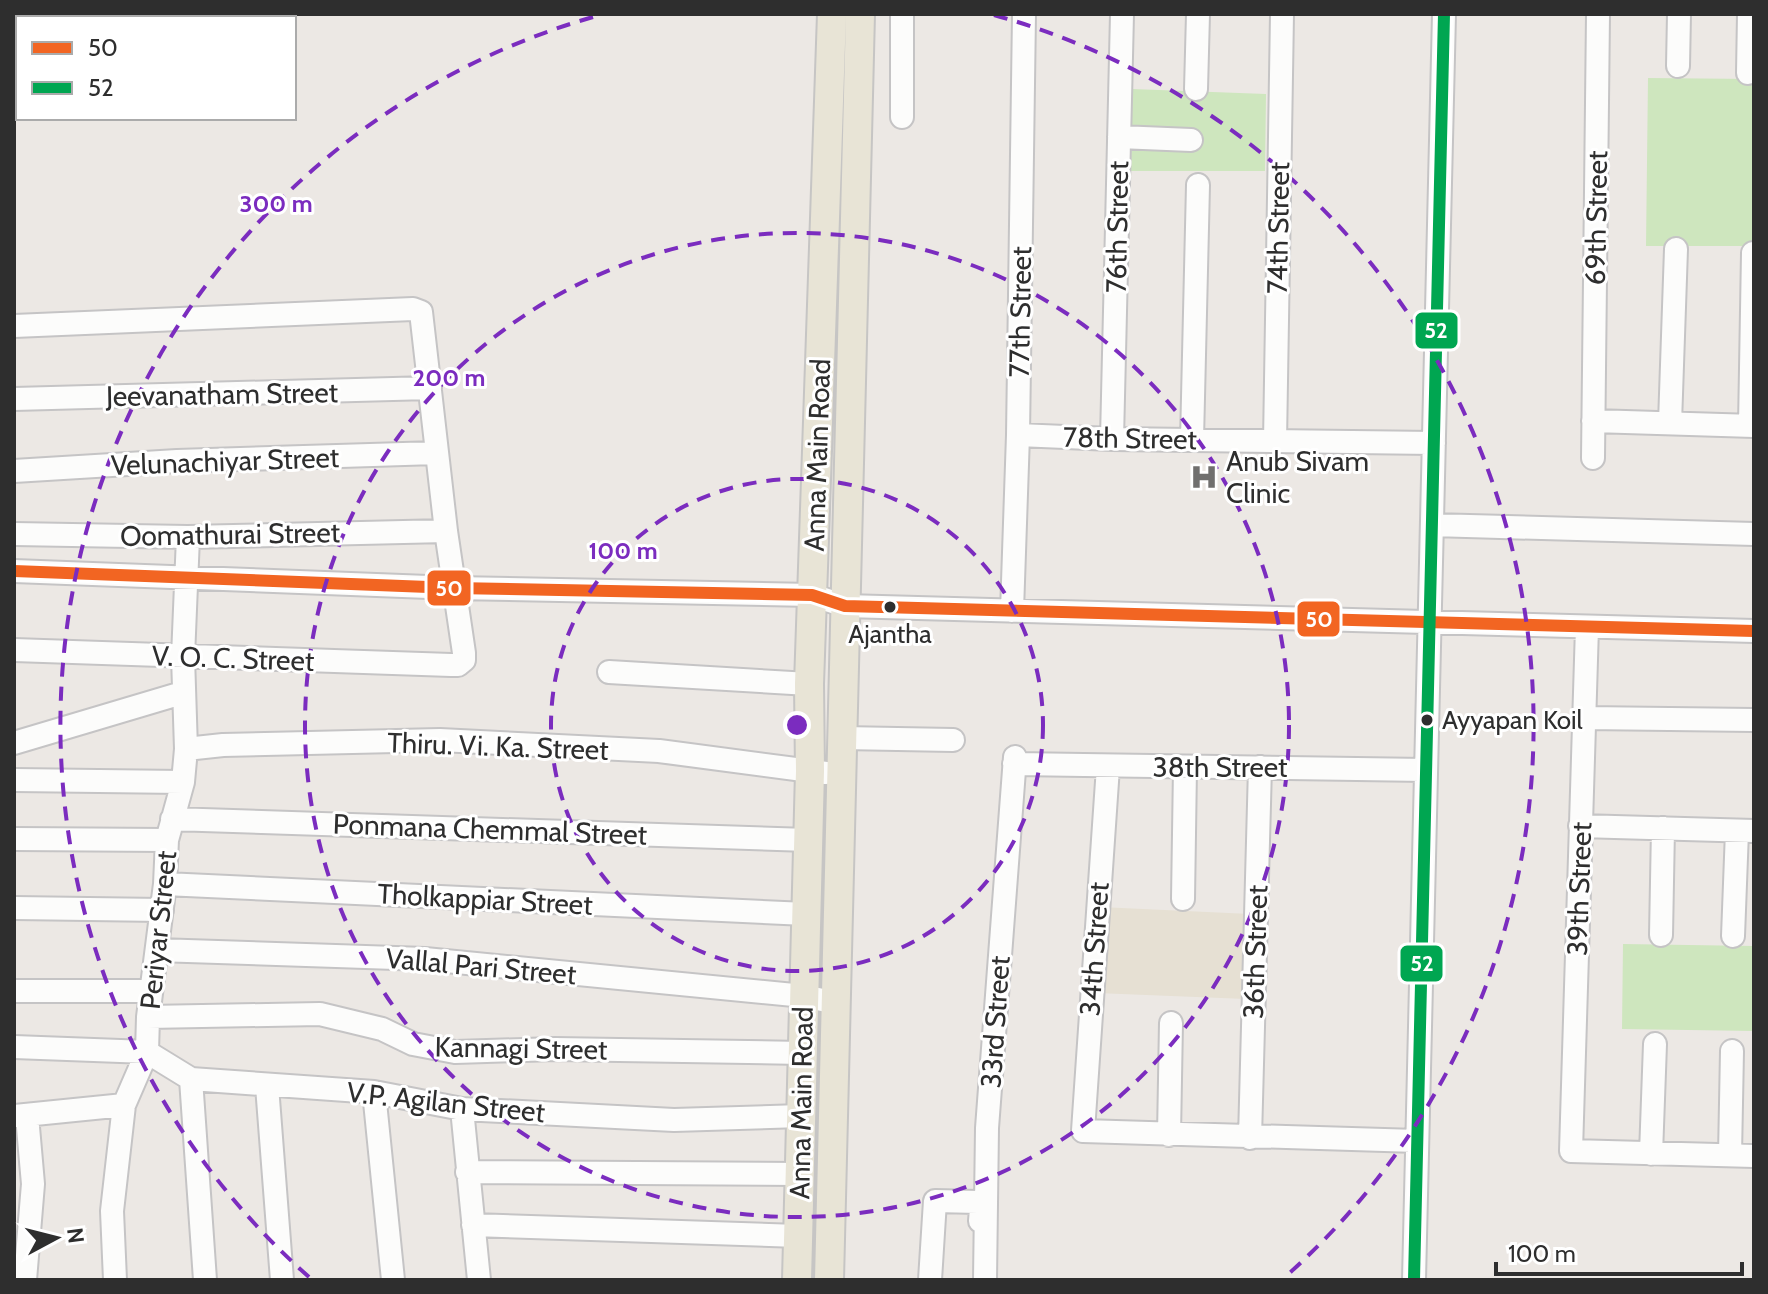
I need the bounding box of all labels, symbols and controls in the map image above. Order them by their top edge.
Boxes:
legend [16,16,296,120]
text: 50 [88,33,118,62]
text: 52 [88,73,114,102]
street label: 69th Street [1578,150,1614,286]
street label: 76th Street [1099,161,1135,293]
street label: 74th Street [1260,162,1296,294]
text: 300 m [239,189,313,218]
street label: 77th Street [1002,246,1038,378]
line badge: 52 [1414,311,1459,350]
text: 52 [1424,317,1448,344]
street label: Anna Main Road [797,358,837,552]
text: 200 m [413,363,485,392]
street label: Jeevanatham Street [105,375,338,413]
street label: 78th Street [1063,420,1197,456]
street label: Velunachiyar Street [110,440,340,482]
place label: Anub Sivam Clinic [1226,444,1369,510]
hospital icon: Anub Sivam Clinic [1189,462,1219,492]
street label: Oomathurai Street [120,515,340,553]
text: 100 m [588,536,658,565]
line badge: 50 [426,569,472,607]
text: 50 [435,575,463,602]
marker: Ajantha [882,599,898,615]
line badge: 50 [1296,600,1341,638]
text: 50 [1305,606,1333,633]
place label: Ajantha [848,618,932,650]
street label: V. O. C. Street [151,638,315,678]
place label: Ayyapan Koil [1442,704,1583,736]
centre of rings [783,711,811,739]
marker: Ayyapan Koil [1419,712,1435,728]
street label: Thiru. Vi. Ka. Street [387,725,609,767]
street label: 38th Street [1153,750,1288,784]
street label: Ponmana Chemmal Street [332,807,648,851]
street label: 39th Street [1560,821,1598,957]
street label: Periyar Street [133,849,183,1011]
street label: Tholkappiar Street [377,876,593,922]
street label: 34th Street [1072,881,1116,1017]
street label: 36th Street [1236,884,1274,1020]
street label: Vallal Pari Street [384,941,578,991]
line badge: 52 [1399,944,1444,983]
text: 52 [1410,950,1434,977]
street label: 33rd Street [973,955,1017,1089]
street label: Anna Main Road [782,1006,820,1200]
street label: Kannagi Street [434,1029,608,1067]
street label: V.P. Agilan Street [345,1075,547,1129]
north arrow [16,1198,96,1278]
text: N [61,1226,90,1245]
scale bar [1496,1226,1742,1276]
text: 100 m [1508,1239,1576,1268]

